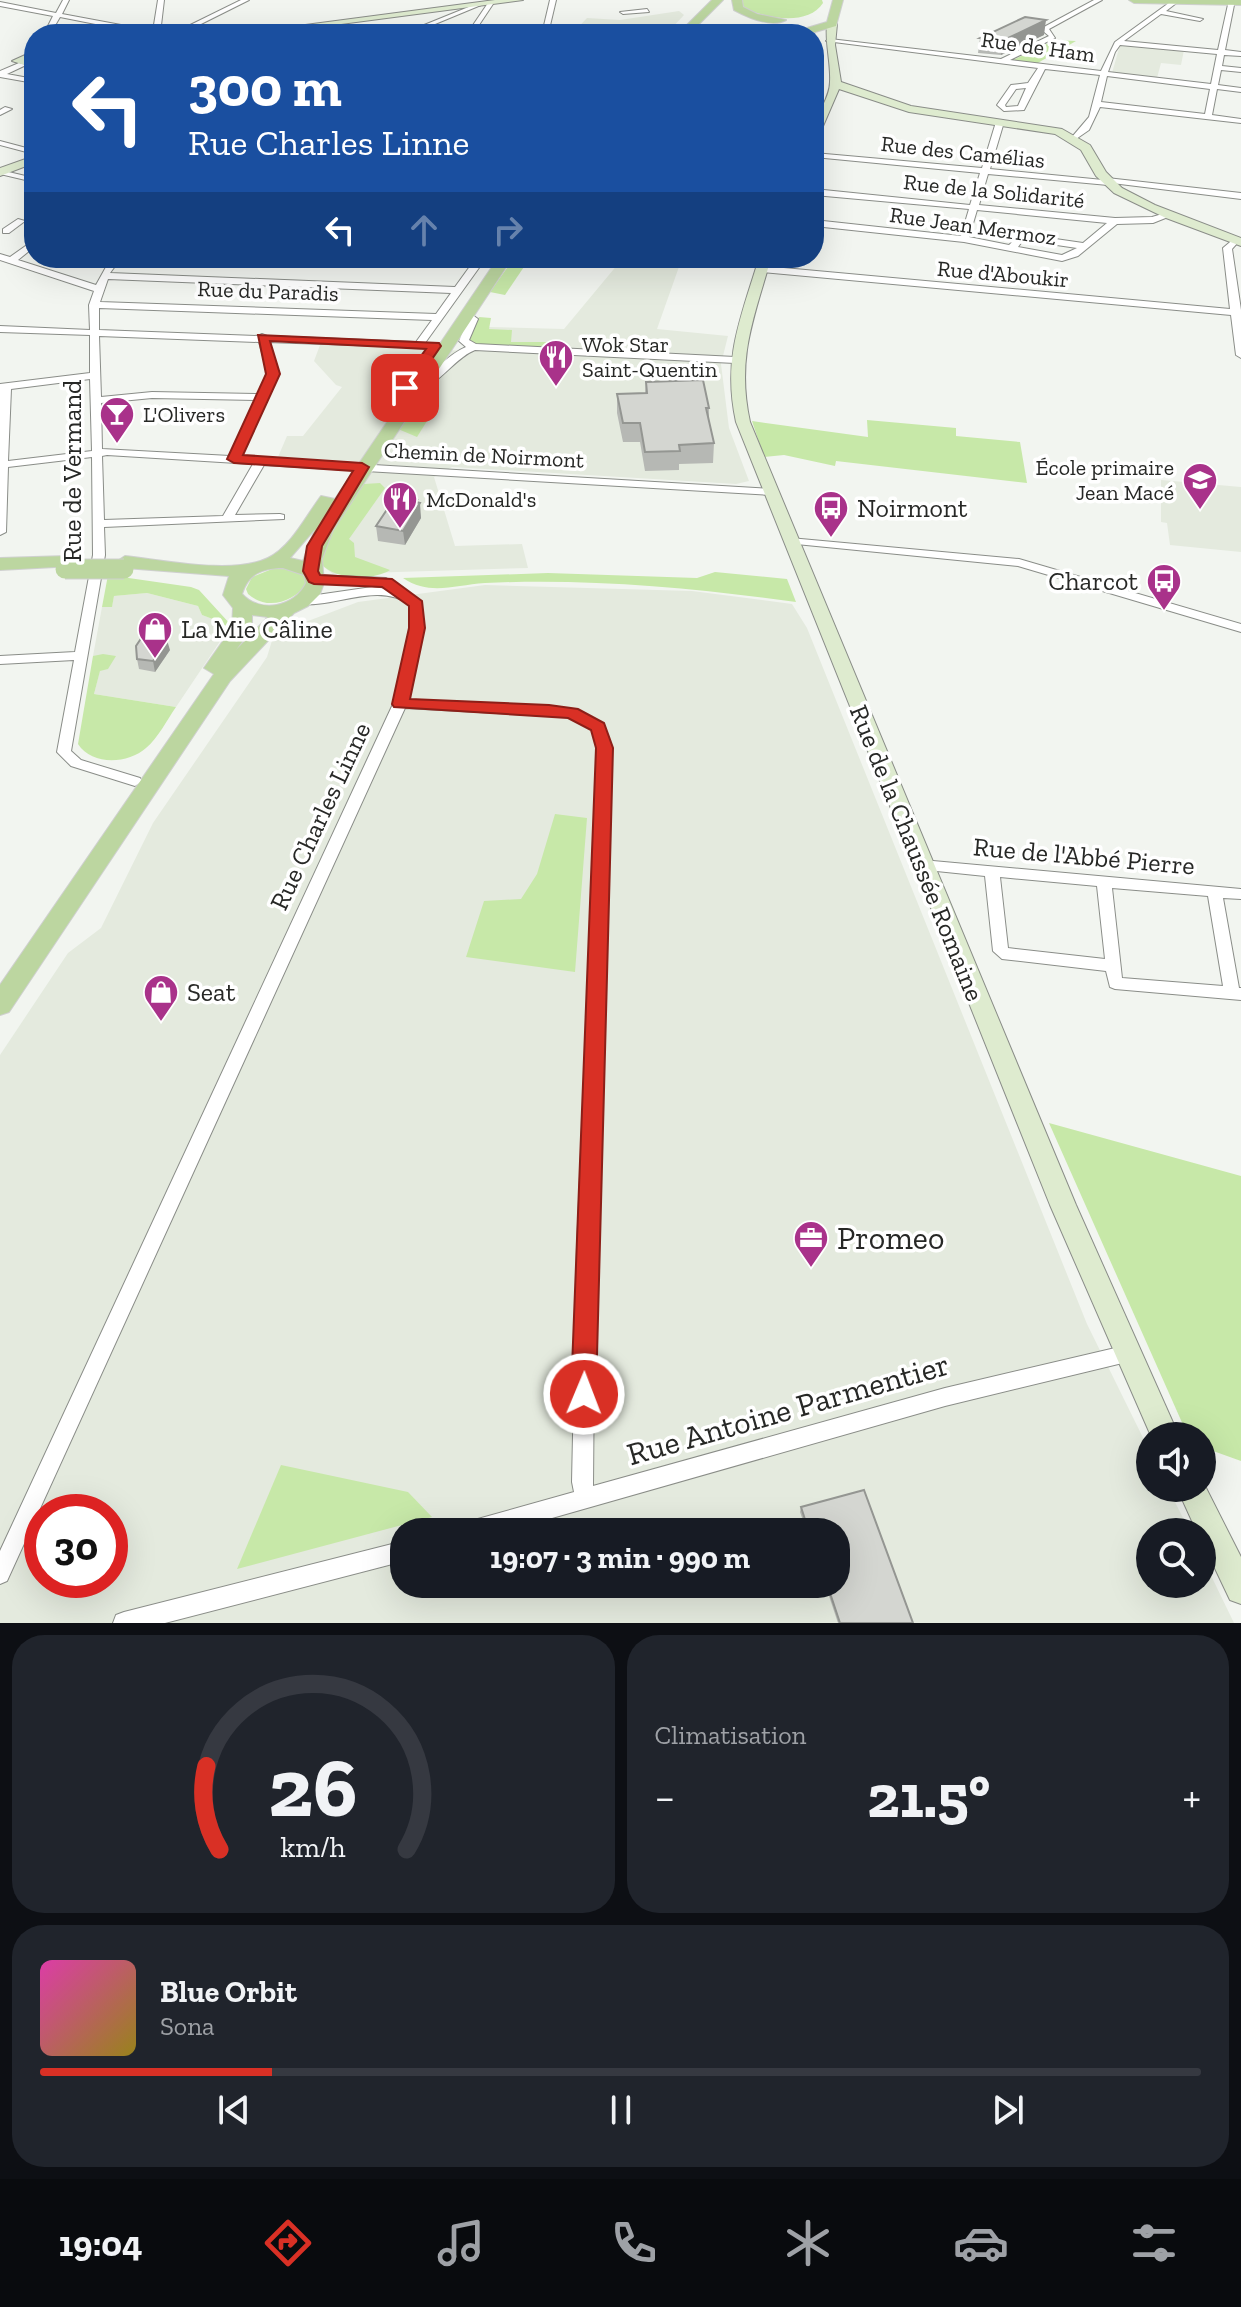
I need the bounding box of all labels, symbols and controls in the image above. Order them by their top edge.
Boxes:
street label: Rue de Ham [979,26,1097,68]
text: 300 m [188,53,342,120]
icon: left [56,56,160,160]
text: Rue Charles Linne [188,121,469,164]
street label: Rue des Camélias [880,130,1046,174]
street label: Rue de la Solidarité [902,168,1086,214]
street label: Rue Jean Mermoz [888,201,1058,251]
icon: left [318,208,362,252]
icon: ahead [402,208,446,252]
icon: right [486,208,530,252]
street label: Rue d'Aboukir [936,255,1070,293]
street label: Rue du Paradis [197,275,339,307]
place label: Wok Star Saint-Quentin [582,331,718,383]
restaurant icon: Wok Star Saint-Quentin [537,338,575,388]
pin [371,354,439,422]
icon: arrive [383,366,427,410]
street label: Rue de Vermand [56,380,88,562]
bar icon: L'Olivers [98,395,136,445]
place label: L'Olivers [143,401,225,428]
street label: Chemin de Noirmont [383,436,586,474]
place label: École primaire Jean Macé [1036,454,1174,506]
school or university icon: École primaire Jean Macé [1181,461,1219,511]
restaurant icon: McDonald's [381,480,419,530]
place label: McDonald's [426,486,536,513]
bus stop icon: Noirmont [812,489,850,539]
place label: Noirmont [857,492,968,524]
bus stop icon: Charcot [1145,562,1183,612]
place label: Charcot [1048,565,1138,597]
shop icon: La Mie Câline [136,610,174,660]
place label: La Mie Câline [181,613,333,645]
street label: Rue de la Chaussée Romaine [843,700,991,1006]
street label: Rue Charles Linne [263,717,377,915]
street label: Rue de l'Abbé Pierre [972,830,1196,882]
shop icon: Seat [142,973,180,1023]
place label: Seat [187,976,236,1008]
office icon: Promeo [792,1219,830,1269]
place label: Promeo [837,1219,944,1257]
street label: Rue Antoine Parmentier [623,1345,953,1473]
position arrow [542,1352,626,1436]
map controls [1136,1422,1216,1598]
button: sound [1136,1422,1216,1502]
speed limit sign: 30 [24,1494,128,1598]
button: search [1136,1518,1216,1598]
text: 19:07 · 3 min · 990 m [490,1540,750,1576]
text: Climatisation [655,1719,807,1751]
text: 26 [269,1737,358,1837]
text: 21.5° [867,1760,990,1832]
text: − [655,1770,675,1823]
text: + [1182,1770,1201,1823]
text: km/h [281,1830,346,1864]
text: Blue Orbit [160,1974,297,2010]
text: Sona [160,2010,215,2042]
icon: previous [212,2088,256,2132]
icon: pause [599,2088,643,2132]
icon: next [986,2088,1030,2132]
icon: directions [260,2215,316,2271]
icon: music [433,2215,489,2271]
icon: phone [606,2215,662,2271]
icon: climate [780,2215,836,2271]
icon: car [953,2215,1009,2271]
icon: filters [1126,2215,1182,2271]
text: 19:04 [59,2222,143,2265]

